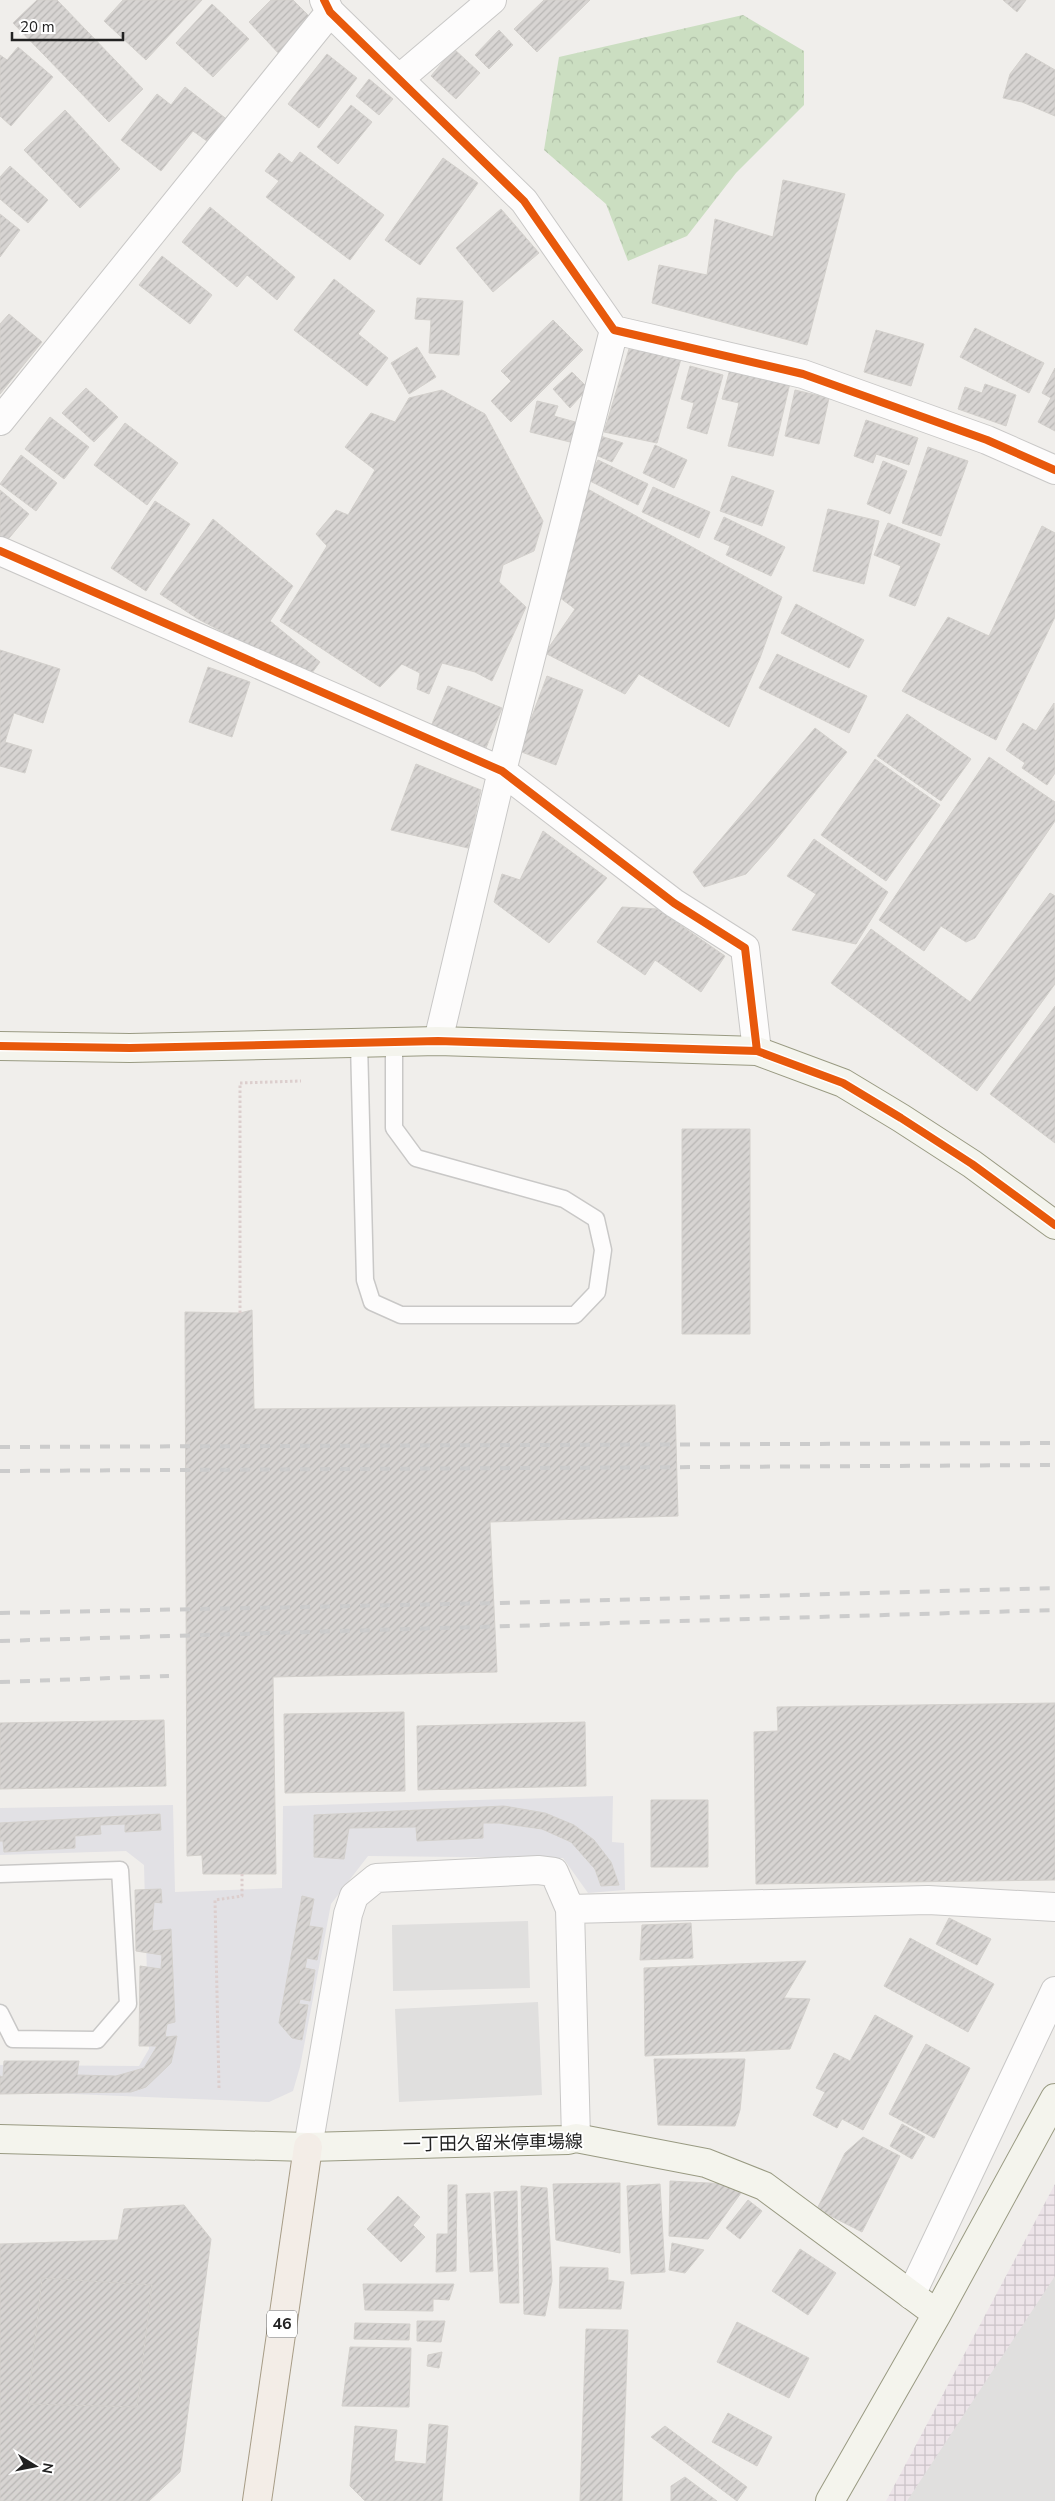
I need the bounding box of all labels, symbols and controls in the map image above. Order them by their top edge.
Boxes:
scale bar [12,10,124,42]
text: 20 m [20,17,55,37]
street label: 一丁田久留米停車場線 [403,2129,583,2157]
road number: 46 [267,2310,297,2338]
north arrow [10,2441,60,2491]
text: N [37,2461,58,2475]

